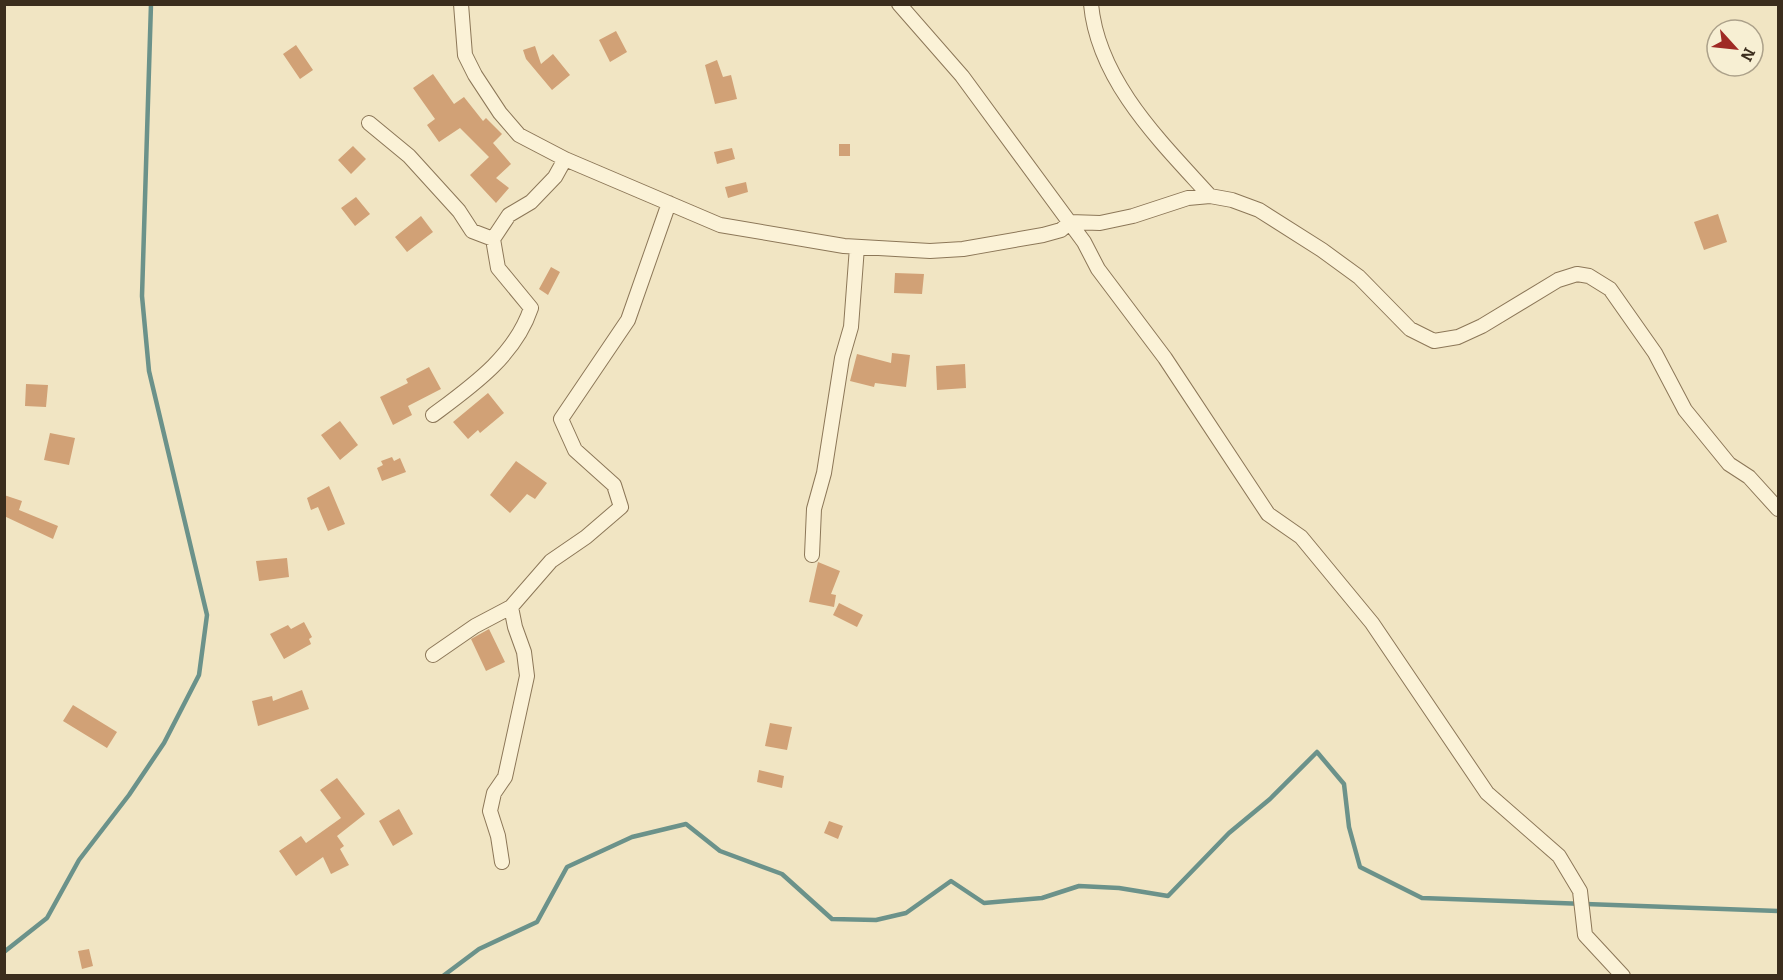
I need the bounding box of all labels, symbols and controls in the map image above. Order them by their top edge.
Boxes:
north arrow [1705,18,1765,78]
text: N [1737,45,1759,64]

